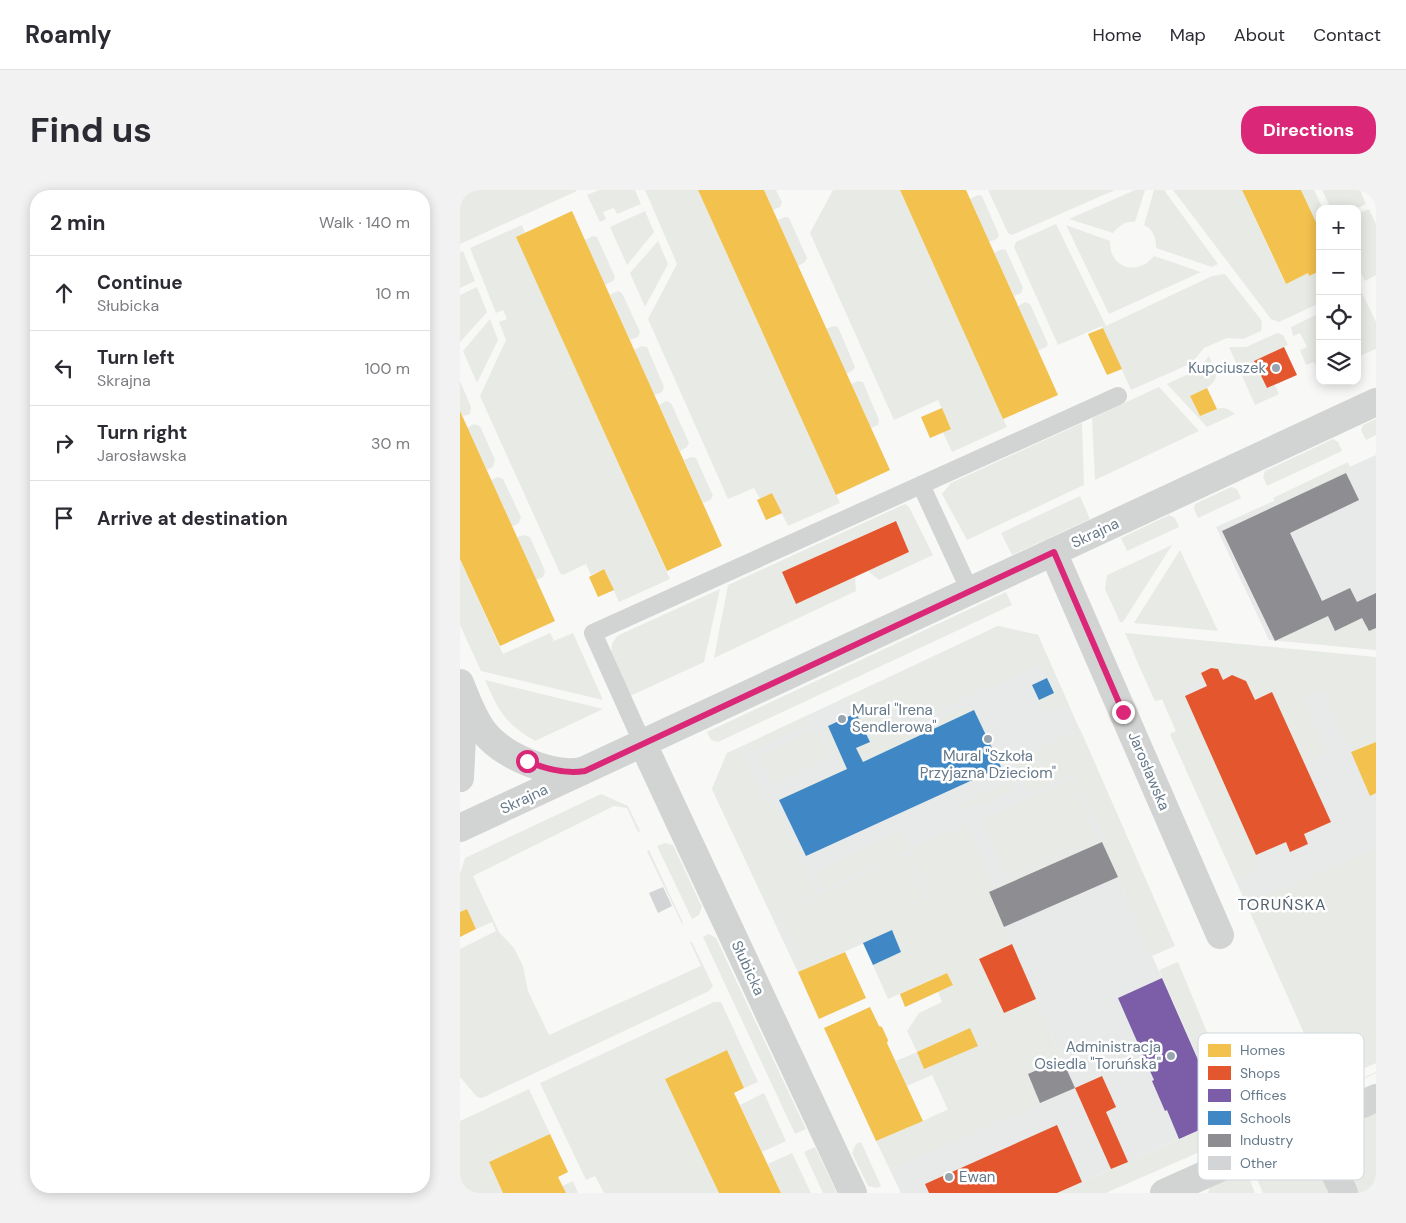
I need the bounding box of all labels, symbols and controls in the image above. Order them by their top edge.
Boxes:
text: Roamly [25,19,112,50]
text: Home [1092,23,1142,47]
text: Map [1170,23,1206,47]
text: About [1234,23,1285,47]
text: Contact [1313,23,1381,47]
button: Directions [1241,106,1376,154]
text: Find us [30,107,152,153]
map controls [1316,205,1361,385]
button: + [1316,205,1361,250]
text: 2 min [50,209,106,237]
text: Walk · 140 m [319,212,410,233]
button: − [1316,250,1361,295]
text: Continue [97,270,183,295]
icon: ahead [50,279,78,307]
text: 10 m [376,283,410,304]
text: Słubicka [97,295,159,316]
button: locate [1316,295,1361,340]
button: layers [1316,340,1361,385]
text: Turn left [97,345,175,370]
icon: left [50,354,78,382]
text: 100 m [365,358,410,379]
place label: Kupciuszek [1188,358,1266,378]
marker: Kupciuszek [1270,362,1282,374]
text: Skrajna [97,370,151,391]
text: Turn right [97,420,187,445]
icon: right [50,429,78,457]
text: 30 m [371,433,410,454]
text: Jarosławska [97,445,186,466]
icon: arrive [50,504,78,532]
text: Arrive at destination [97,506,288,531]
street label: Skrajna [1068,513,1122,553]
place label: Mural "Irena Sendlerowa" [852,700,937,737]
route end [1112,701,1135,724]
marker: Mural "Irena Sendlerowa" [836,713,848,725]
street label: Jarosławska [1123,729,1175,813]
marker: Mural "Szkoła Przyjazna Dzieciom" [982,733,994,745]
place label: Mural "Szkoła Przyjazna Dzieciom" [920,746,1056,783]
route start [516,750,539,773]
street label: Skrajna [497,779,551,819]
district label: TORUŃSKA [1237,894,1327,915]
street label: Słubicka [727,937,769,999]
legend [1198,1033,1364,1180]
place label: Administracja Osiedla "Toruńska" [1034,1037,1161,1074]
text: Homes [1240,1041,1285,1059]
marker: Administracja Osiedla "Toruńska" [1165,1050,1177,1062]
text: Shops [1240,1064,1280,1082]
text: Offices [1240,1086,1286,1104]
text: Schools [1240,1109,1291,1127]
text: Industry [1240,1131,1293,1149]
text: Other [1240,1154,1278,1172]
place label: Ewan [959,1167,995,1187]
marker: Ewan [943,1171,955,1183]

